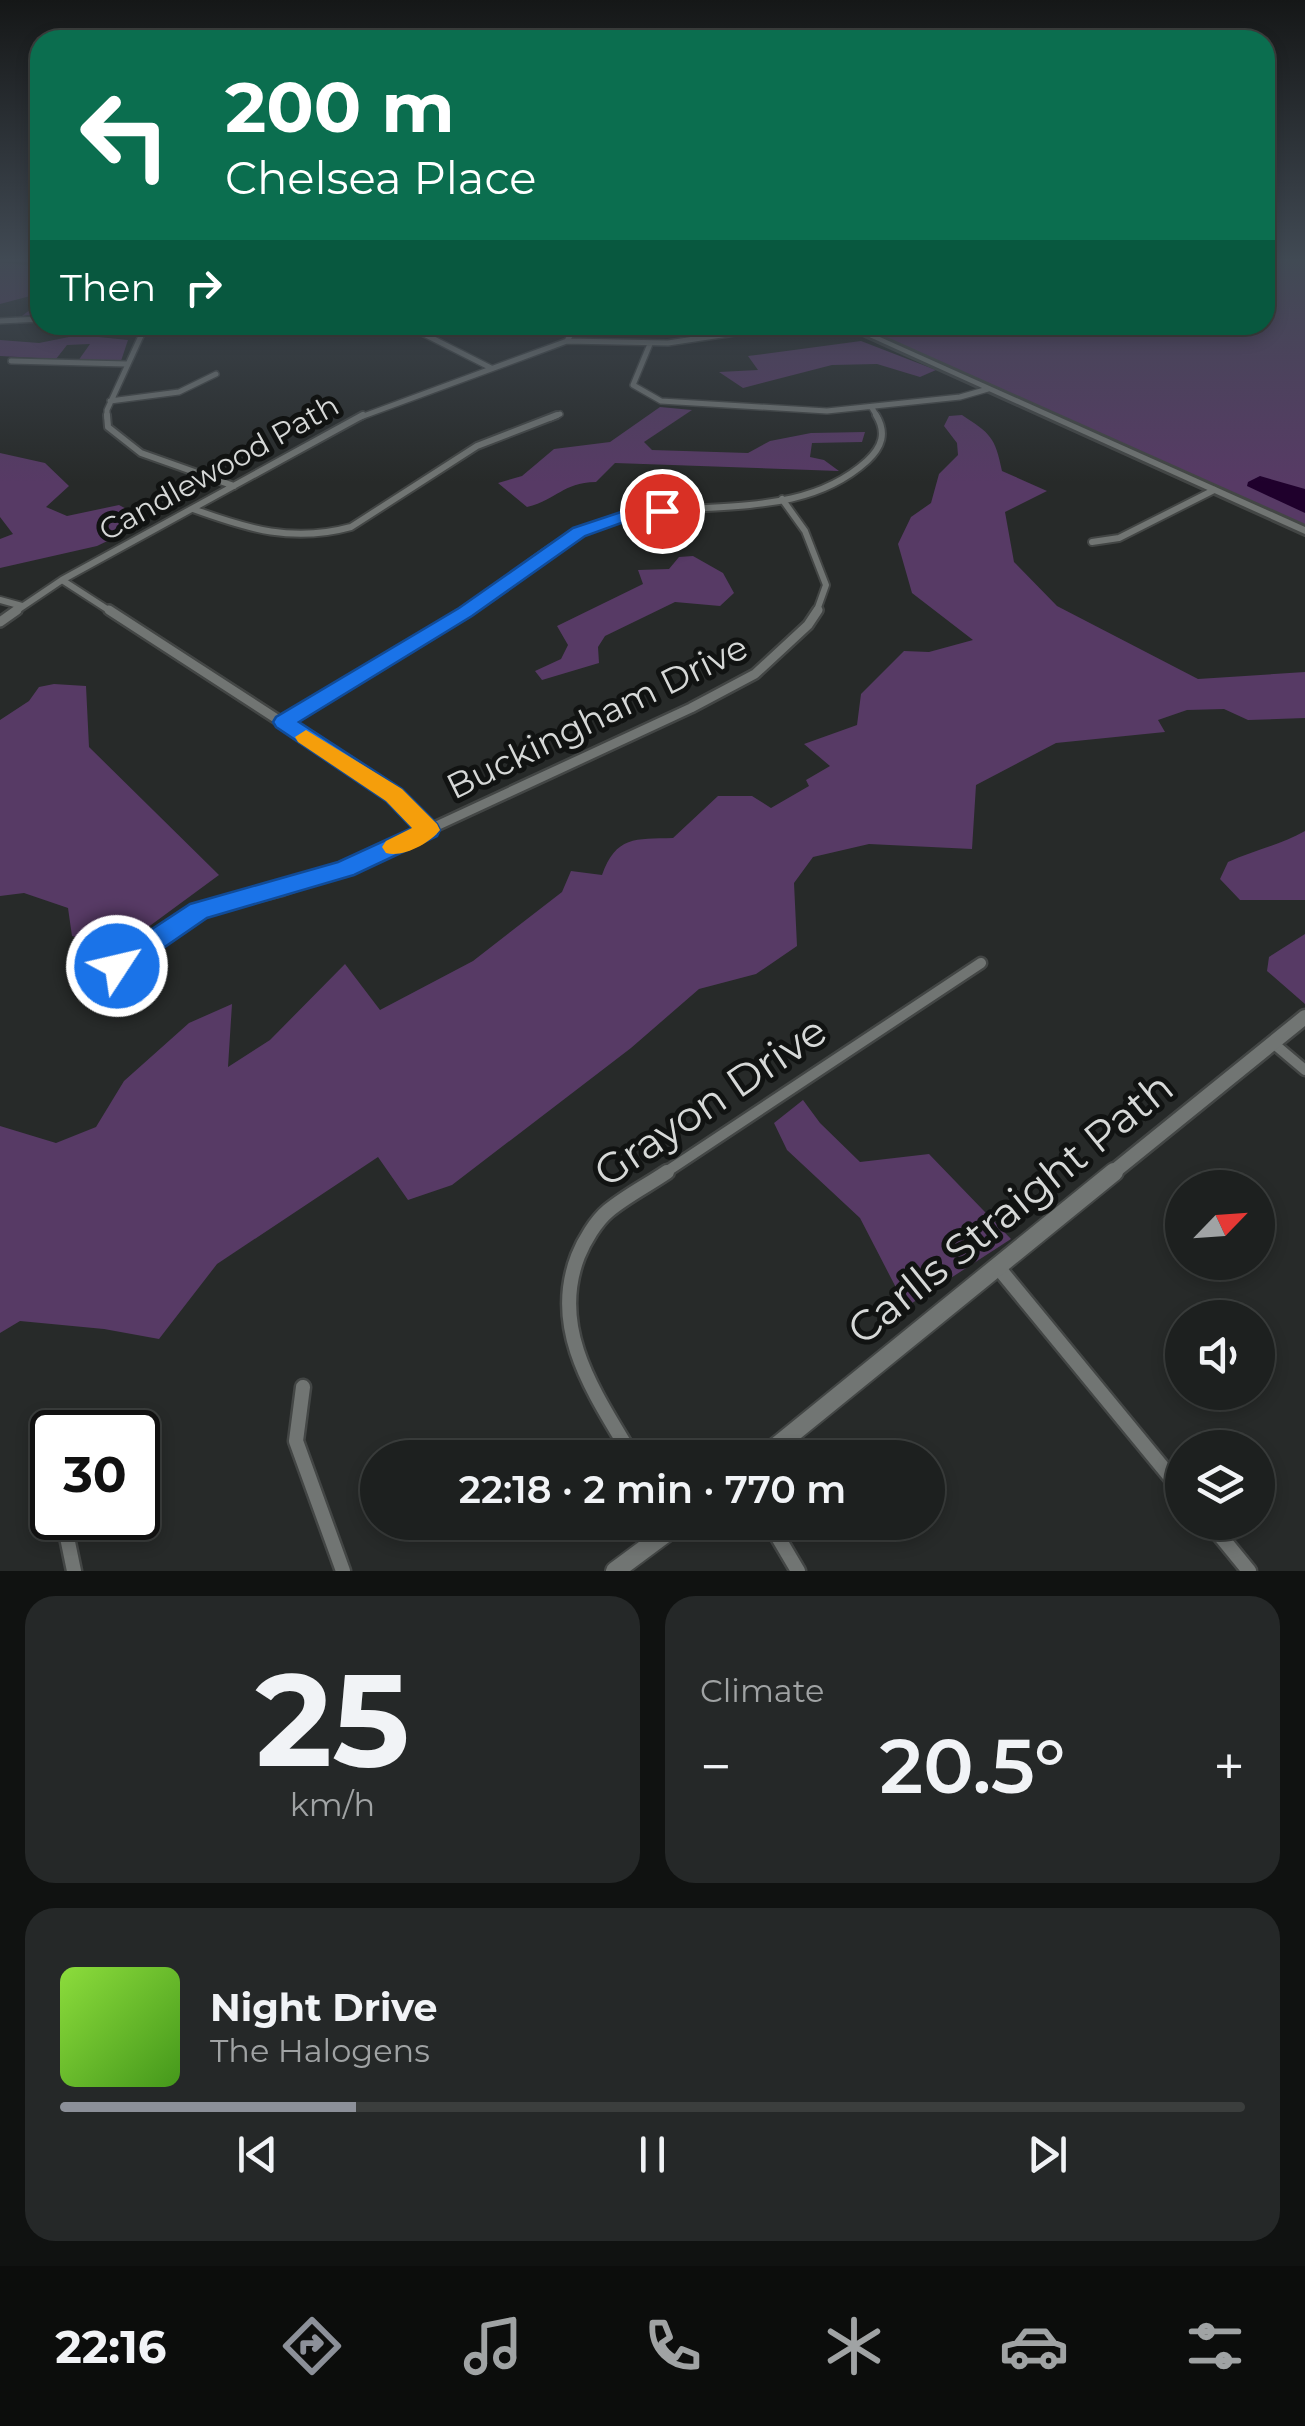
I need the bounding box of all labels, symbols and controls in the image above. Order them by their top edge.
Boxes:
text: 200 m [225,64,455,150]
icon: left [60,70,190,200]
text: Chelsea Place [225,150,537,205]
icon: right [176,260,231,315]
text: Then [60,264,156,311]
street label: Candlewood Path [92,386,345,549]
pin [620,469,705,554]
icon: arrive [635,484,690,539]
street label: Buckingham Drive [439,625,754,808]
position arrow [65,914,169,1018]
street label: Grayon Drive [584,1004,836,1198]
street label: Carlls Straight Path [837,1061,1183,1355]
north arrow [1165,1170,1275,1280]
map controls [1165,1170,1275,1540]
button: sound [1165,1300,1275,1410]
speed limit sign: 30 [30,1410,160,1540]
button: layers [1165,1430,1275,1540]
text: 22:18 · 2 min · 770 m [459,1466,846,1513]
text: 25 [255,1640,410,1799]
text: Climate [700,1671,824,1710]
text: 20.5° [879,1720,1066,1812]
text: − [700,1733,732,1800]
text: + [1213,1733,1245,1800]
text: km/h [290,1785,375,1824]
text: Night Drive [210,1984,437,2031]
text: The Halogens [210,2031,430,2070]
icon: previous [230,2127,285,2182]
icon: pause [625,2127,680,2182]
icon: next [1020,2127,1075,2182]
icon: directions [277,2311,347,2381]
icon: music [458,2311,528,2381]
icon: phone [638,2311,708,2381]
icon: climate [819,2311,889,2381]
icon: car [999,2311,1069,2381]
icon: filters [1180,2311,1250,2381]
text: 22:16 [55,2319,166,2374]

